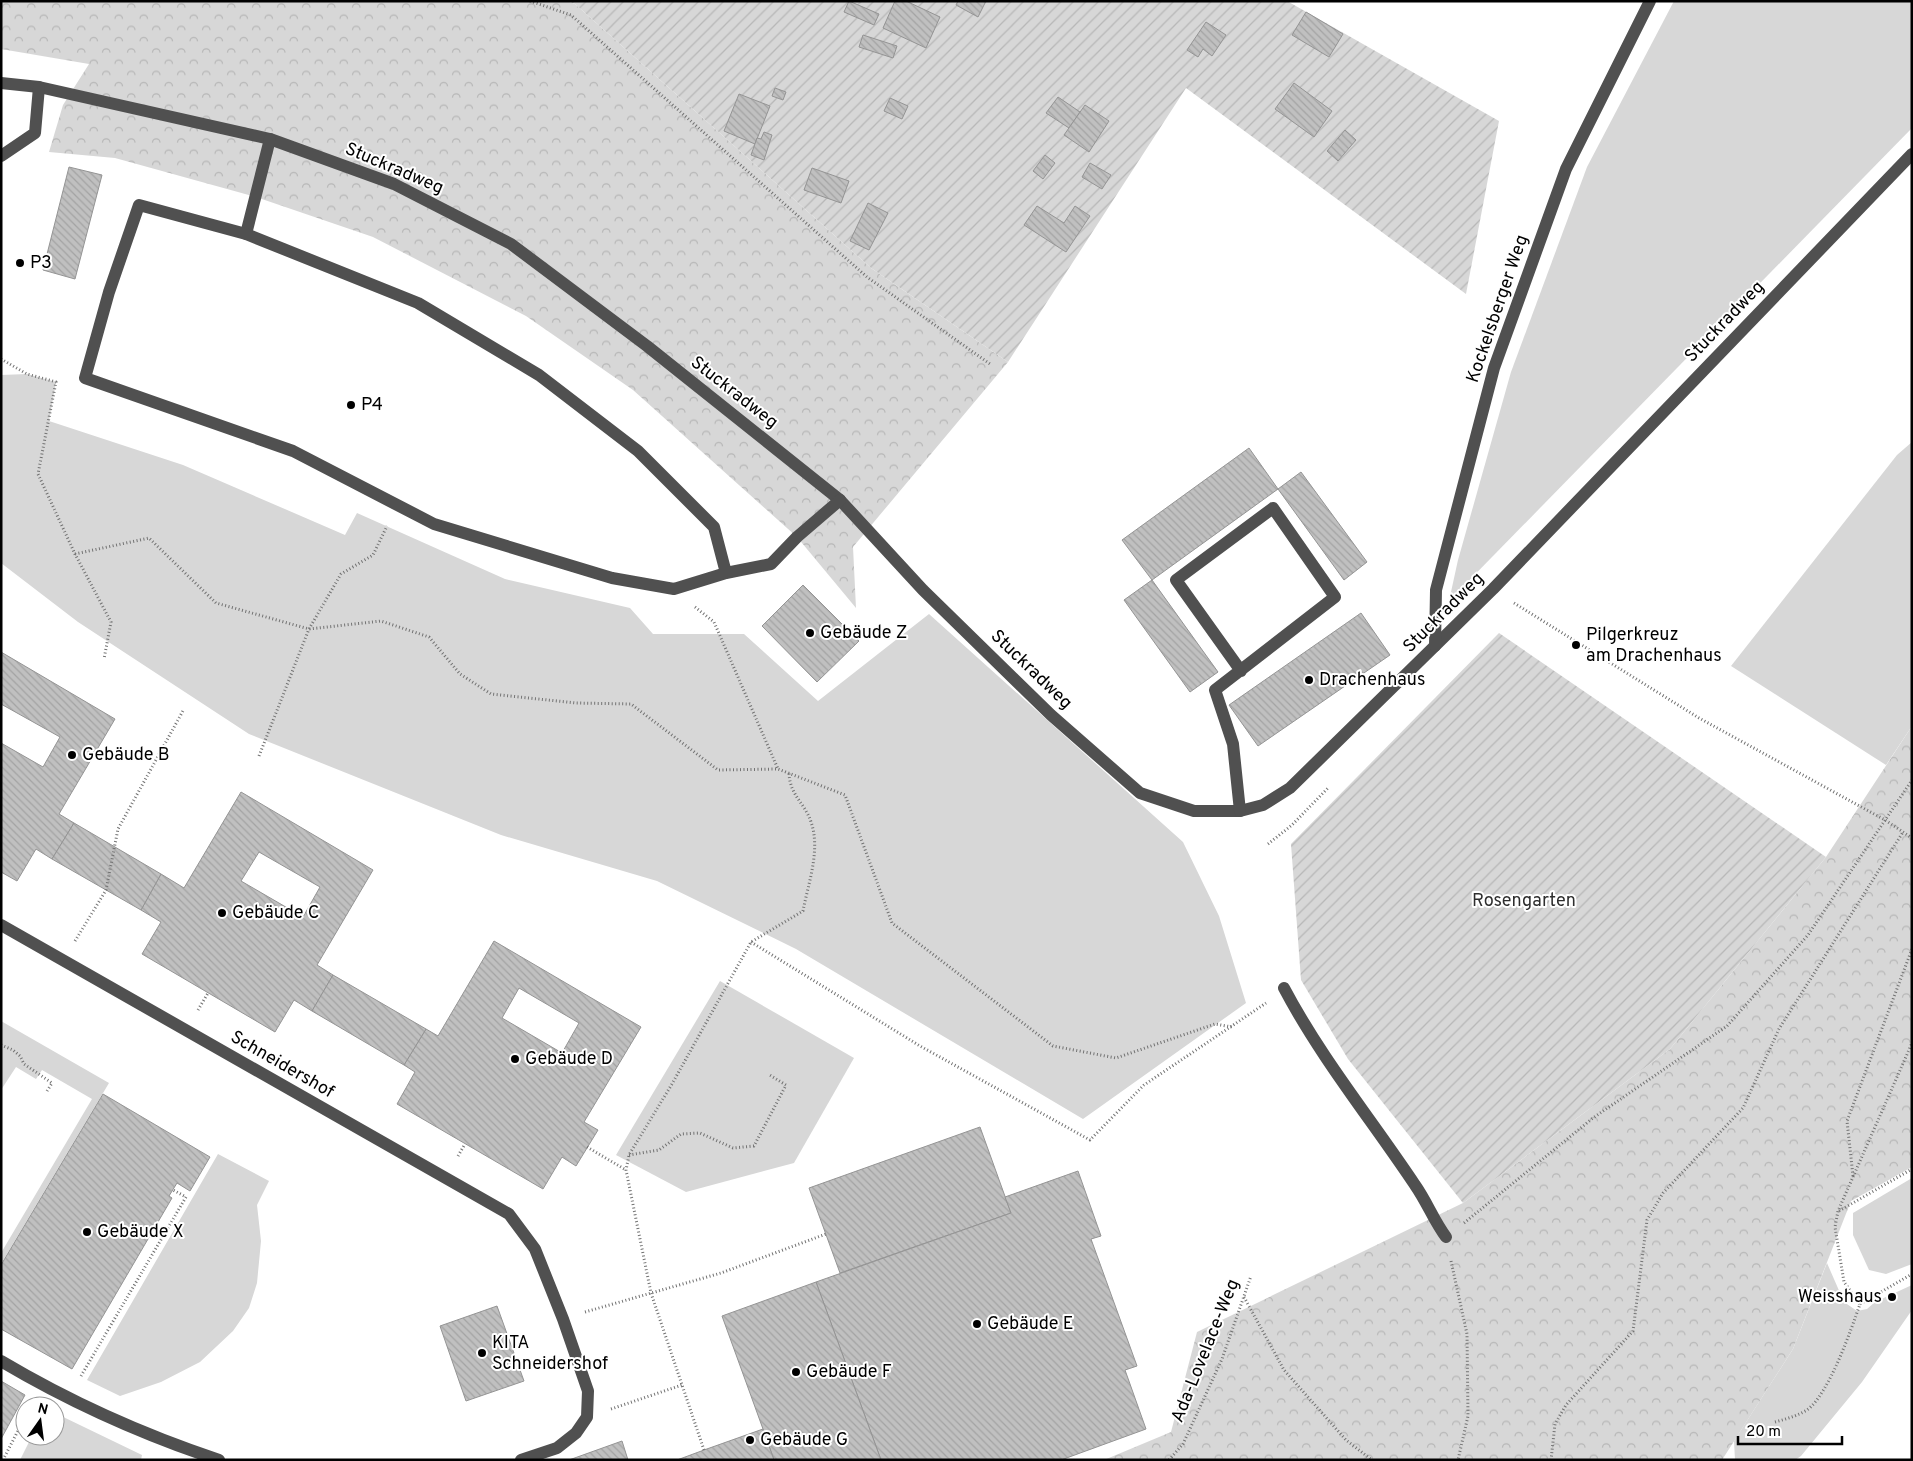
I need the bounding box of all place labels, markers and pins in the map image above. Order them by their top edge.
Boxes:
place label: P3 [30,252,52,275]
marker: P3 [14,257,26,269]
place label: P4 [361,394,383,417]
marker: P4 [345,399,357,411]
place label: Gebäude Z [820,622,907,645]
place label: Pilgerkreuz am Drachenhaus [1586,624,1722,668]
marker: Gebäude Z [804,627,816,639]
marker: Pilgerkreuz am Drachenhaus [1570,639,1582,651]
place label: Drachenhaus [1319,669,1425,692]
marker: Drachenhaus [1303,674,1315,686]
place label: Gebäude B [82,744,170,767]
marker: Gebäude B [66,749,78,761]
place label: Gebäude C [232,902,319,925]
marker: Gebäude C [216,907,228,919]
place label: Gebäude D [525,1048,613,1071]
marker: Gebäude D [509,1053,521,1065]
place label: Gebäude X [97,1221,184,1244]
marker: Gebäude X [81,1226,93,1238]
place label: Weisshaus [1798,1286,1882,1309]
marker: Weisshaus [1886,1291,1898,1303]
place label: Gebäude E [987,1313,1074,1336]
marker: Gebäude E [971,1318,983,1330]
place label: KITA Schneidershof [492,1332,608,1376]
marker: KITA Schneidershof [476,1347,488,1359]
place label: Gebäude F [806,1361,892,1384]
marker: Gebäude F [790,1366,802,1378]
place label: Gebäude G [760,1429,848,1452]
marker: Gebäude G [744,1434,756,1446]

